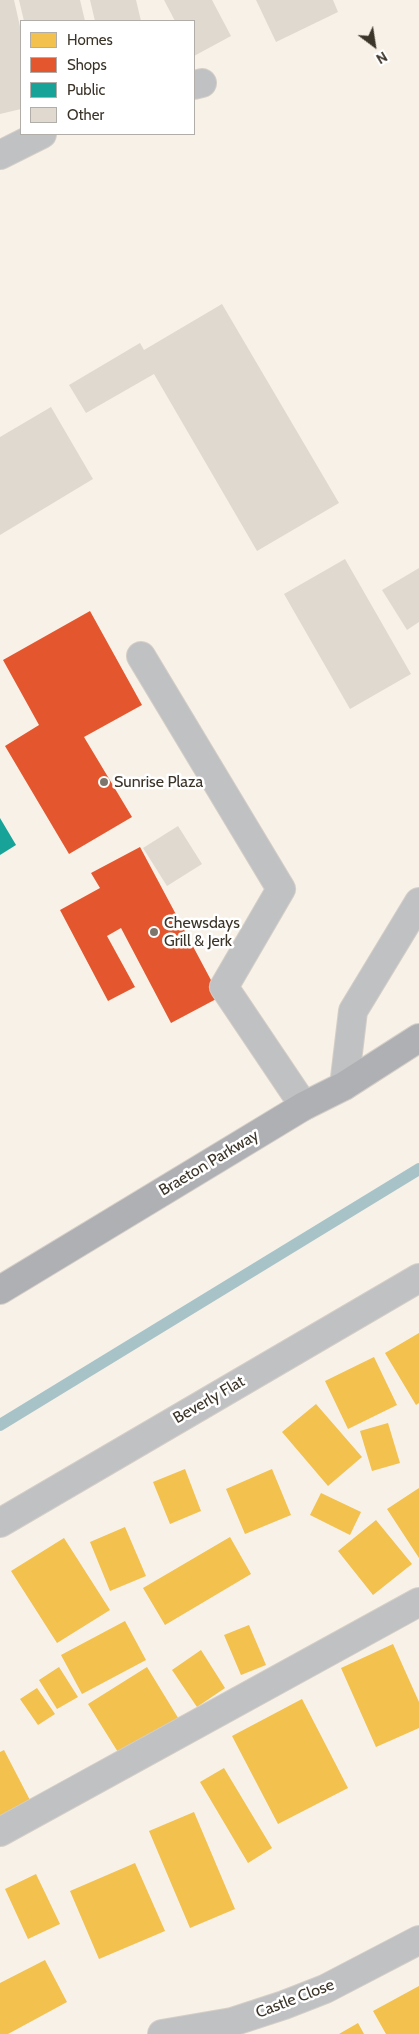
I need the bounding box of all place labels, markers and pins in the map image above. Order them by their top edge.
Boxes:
place label: Sunrise Plaza [114,772,203,792]
marker: Sunrise Plaza [98,776,110,788]
place label: Chewsdays Grill & Jerk [164,913,240,951]
marker: Chewsdays Grill & Jerk [148,926,160,938]

